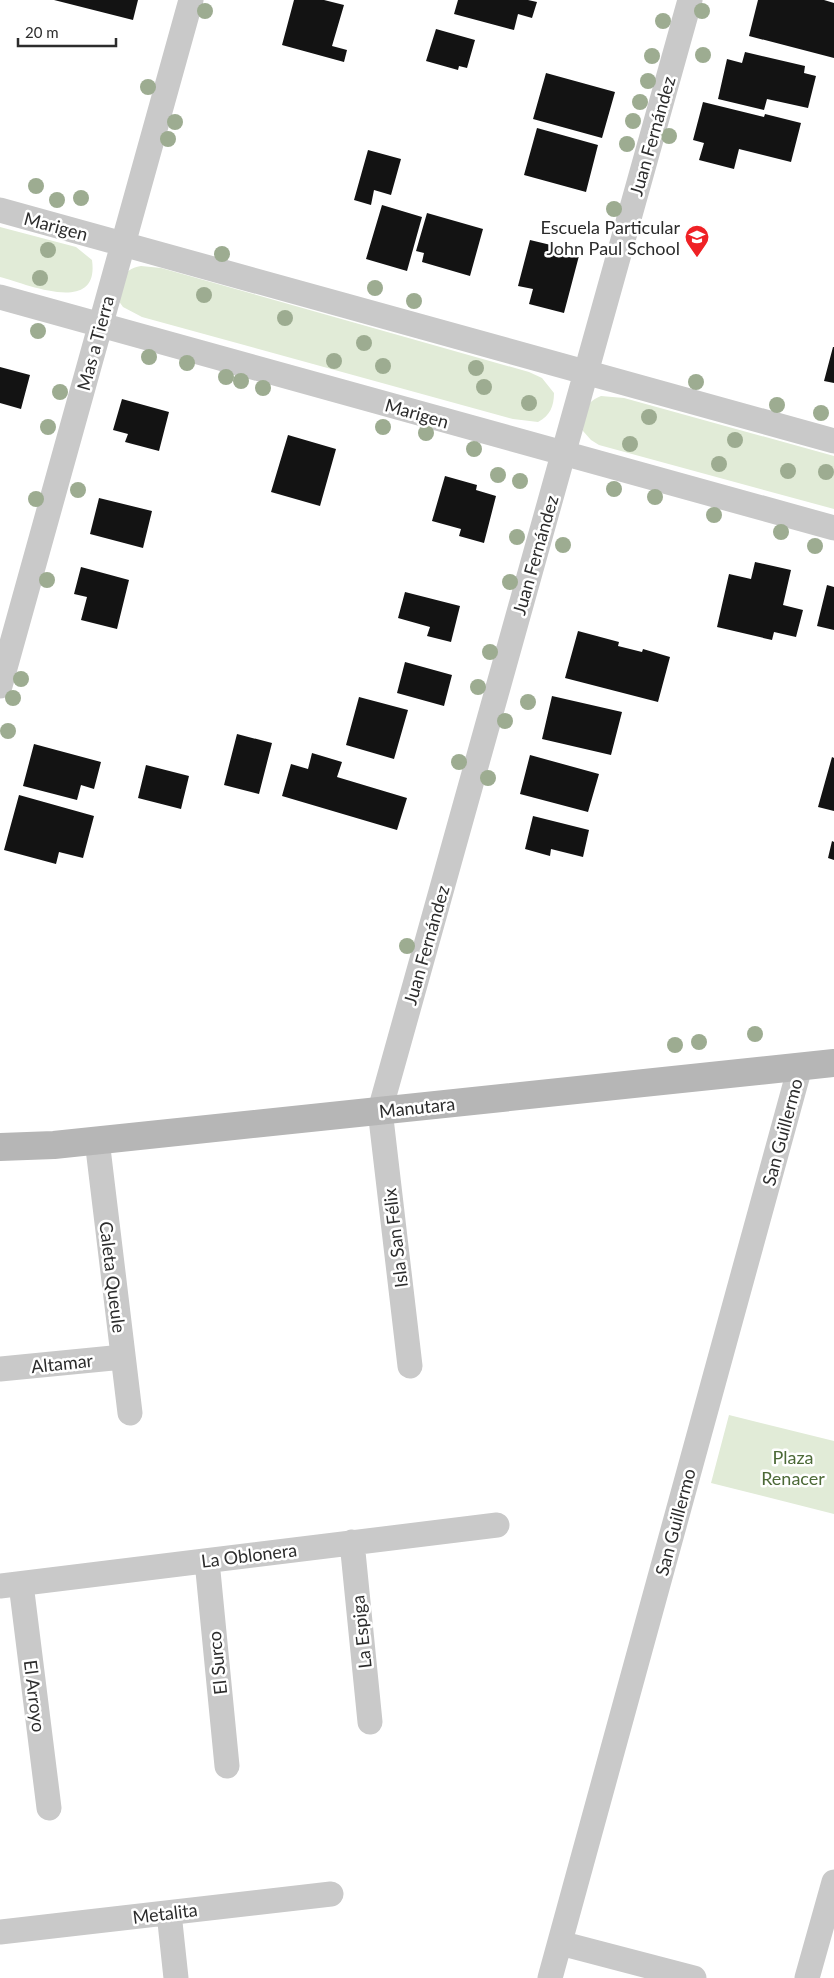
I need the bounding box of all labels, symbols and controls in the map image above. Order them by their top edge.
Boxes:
scale bar [18,15,115,47]
text: 20 m [25,23,59,41]
street label: Juan Fernández [624,74,680,198]
street label: Marigen [22,207,90,245]
place label: Escuela Particular John Paul School [541,216,680,259]
school or university icon: Escuela Particular John Paul School [684,224,710,258]
street label: Mas a Tierra [72,293,118,393]
street label: Marigen [383,393,451,433]
street label: Juan Fernández [507,493,563,617]
street label: Juan Fernández [398,883,454,1007]
street label: San Guillermo [757,1076,807,1188]
street label: Manutara [378,1092,456,1122]
street label: Isla San Félix [378,1187,412,1289]
street label: Caleta Queule [95,1220,131,1334]
street label: Altamar [30,1349,94,1377]
park label: Plaza Renacer [761,1446,825,1489]
street label: San Guillermo [650,1466,700,1578]
street label: La Oblonera [200,1538,298,1572]
street label: La Espiga [346,1594,376,1670]
street label: El Surco [203,1630,231,1696]
street label: El Arroyo [20,1659,50,1733]
street label: Metalita [131,1898,199,1928]

